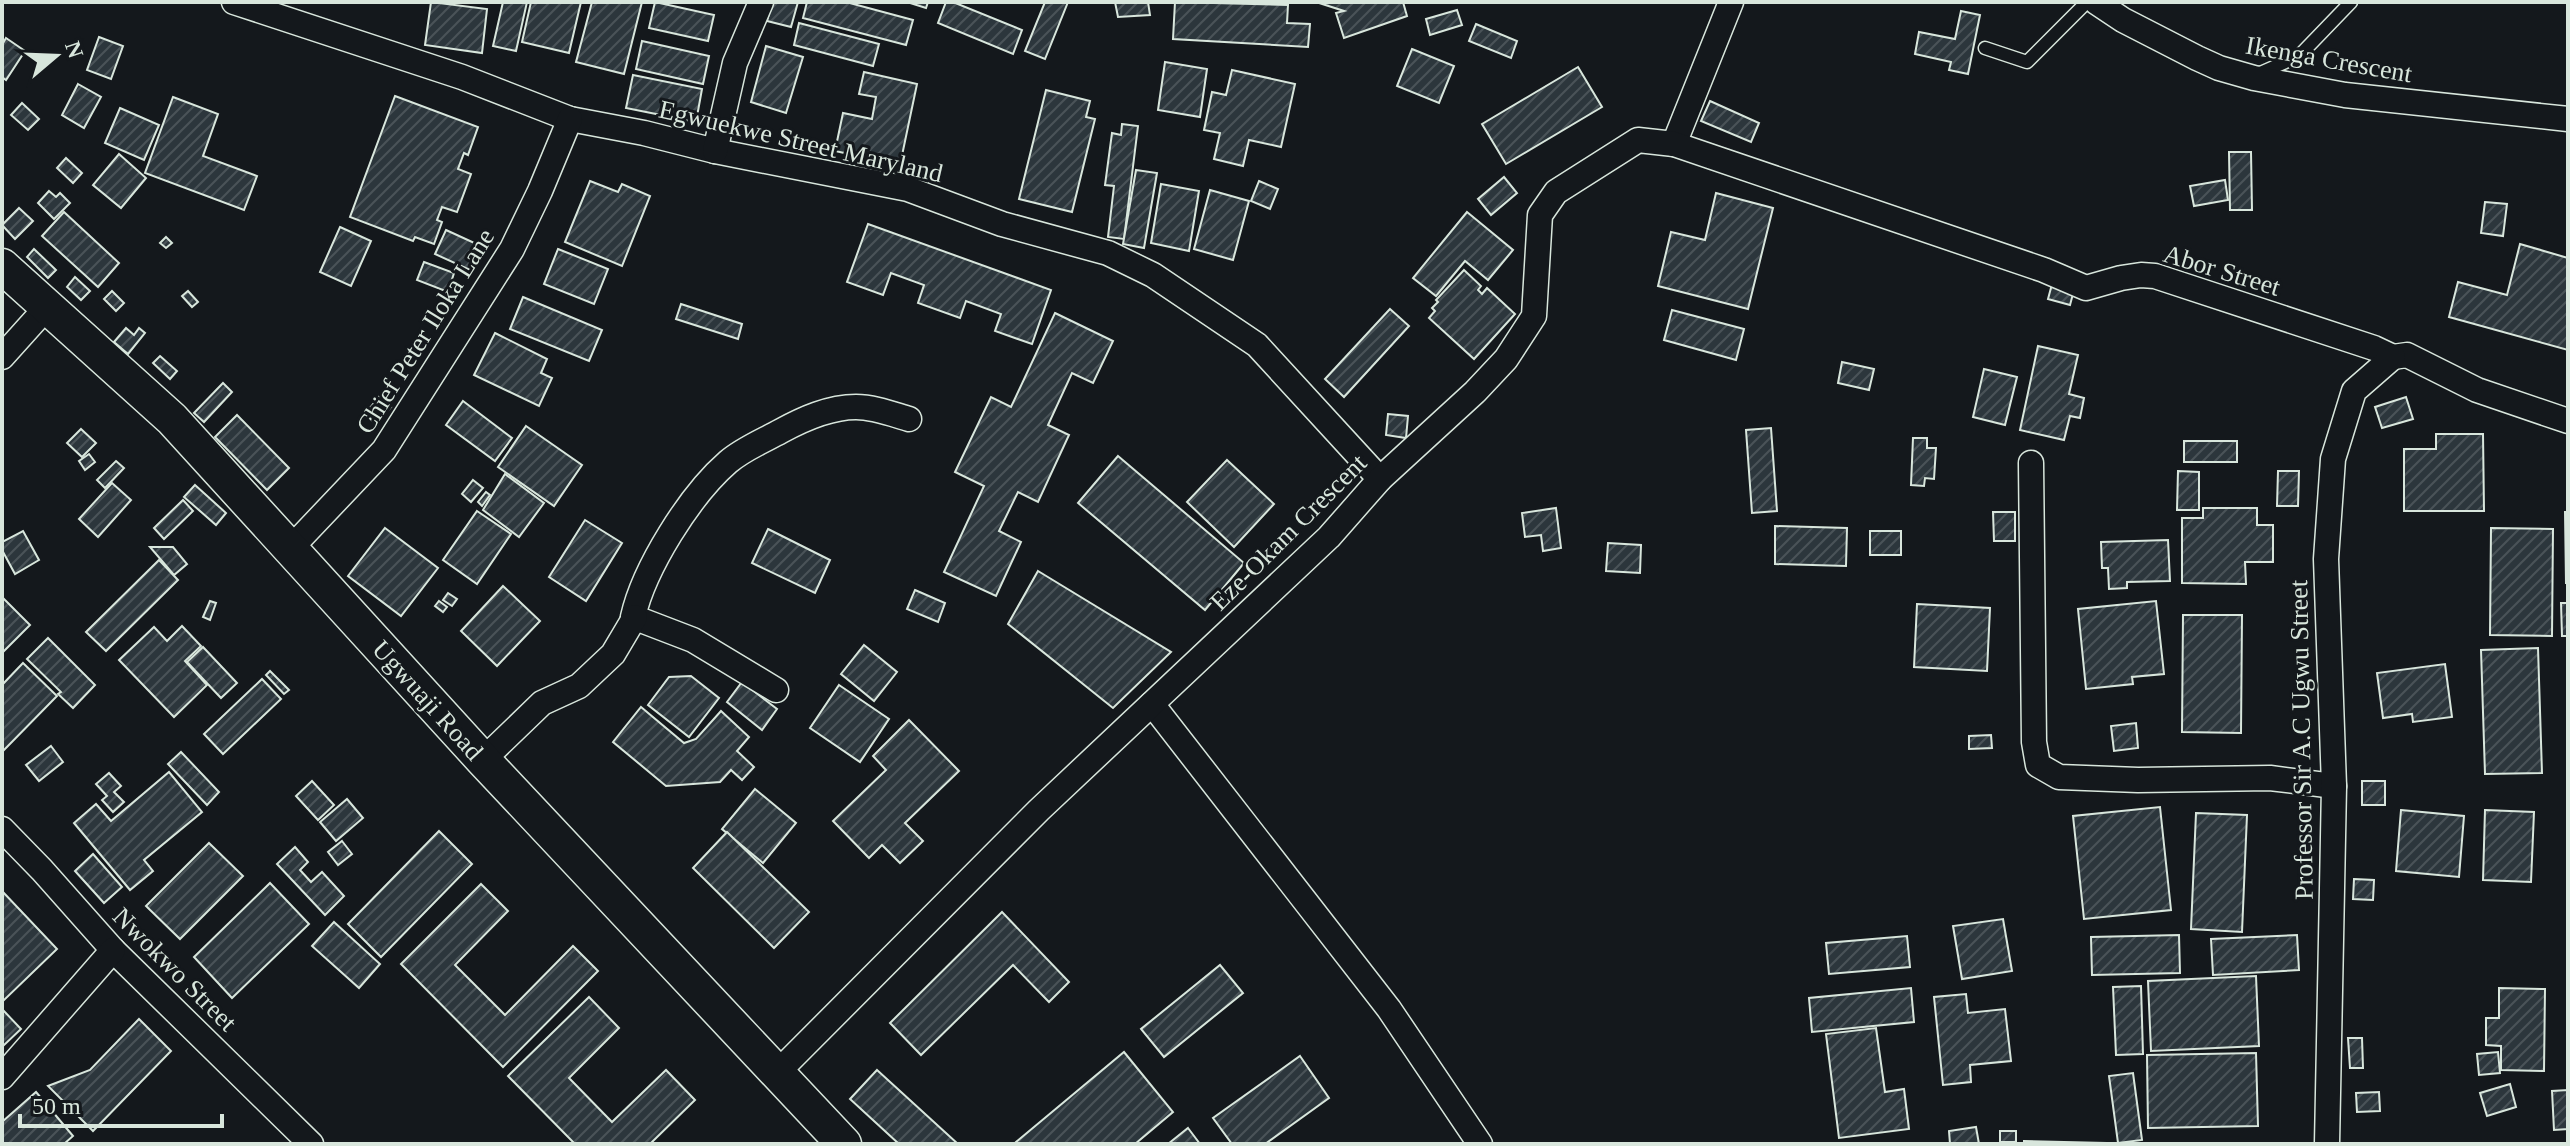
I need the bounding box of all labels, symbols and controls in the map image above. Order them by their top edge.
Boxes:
north arrow [16,16,96,96]
street label: Ikenga Crescent [2244,31,2415,89]
text: N [60,38,89,61]
street label: Egwuekwe Street Maryland [656,95,946,188]
street label: Chief Peter Iloka Lane [351,223,500,439]
street label: Abor Street [2160,239,2284,302]
street label: Eze-Okam Crescent [1204,448,1373,616]
street label: Professor Sir A.C Ugwu Street [2284,579,2319,900]
street label: Ugwuaji Road [366,635,489,766]
street label: Nwokwo Street [107,902,243,1038]
scale bar [20,1078,222,1128]
text: 50 m [32,1093,81,1119]

